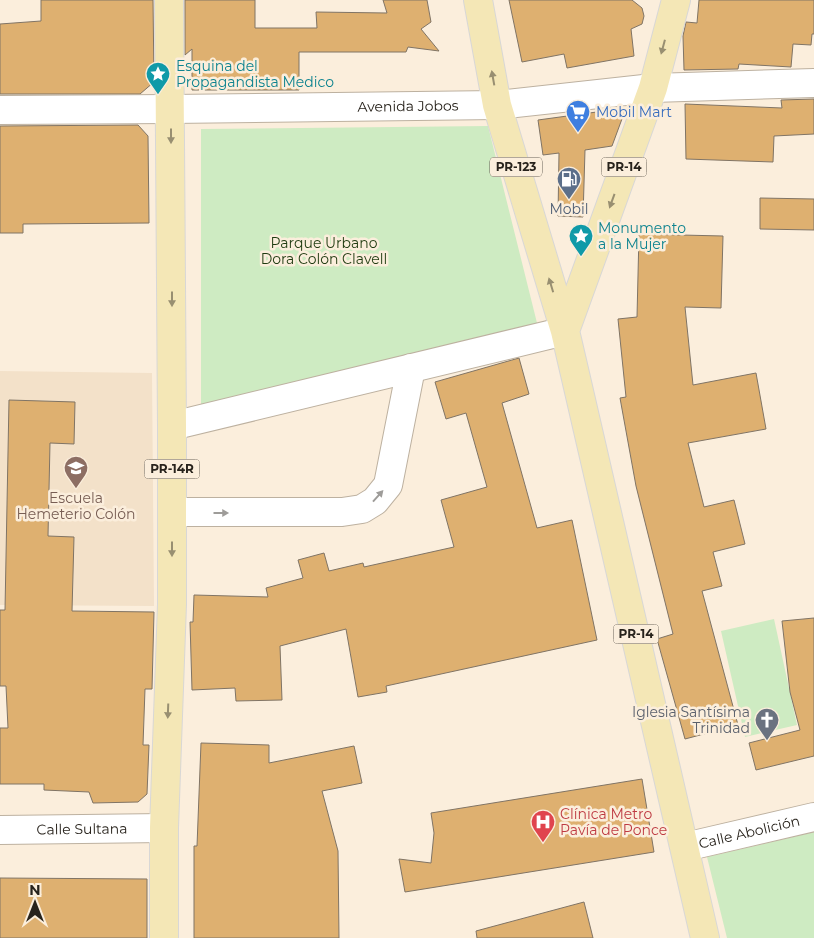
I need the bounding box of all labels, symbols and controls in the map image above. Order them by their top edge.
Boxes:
one-way arrow [659,40,667,55]
place label: Esquina del Propagandista Medico [176,57,334,91]
place icon: Esquina del Propagandista Medico [145,61,171,95]
one-way arrow [488,69,496,85]
street label: Avenida Jobos [357,96,459,116]
supermarket icon: Mobil Mart [565,99,591,133]
place label: Mobil Mart [596,103,672,121]
one-way arrow [167,128,175,144]
road number: PR-123 [490,158,542,176]
road number: PR-14 [602,158,646,176]
fuel station icon: Mobil [556,166,582,200]
one-way arrow [608,194,616,209]
place label: Mobil [549,200,589,218]
place label: Monumento a la Mujer [598,219,686,253]
place icon: Monumento a la Mujer [568,223,594,257]
park label: Parque Urbano Dora Colón Clavell [261,234,387,268]
one-way arrow [546,277,554,292]
one-way arrow [168,291,176,307]
school or university icon: Escuela Hemeterio Colón [63,455,89,489]
road number: PR-14R [144,459,200,478]
place label: Escuela Hemeterio Colón [16,489,136,523]
one-way arrow [373,490,384,503]
one-way arrow [213,509,229,517]
one-way arrow [168,541,176,557]
road number: PR-14 [614,624,658,644]
one-way arrow [164,703,172,719]
place label: Iglesia Santísima Trinidad [632,703,750,737]
church icon: Iglesia Santísima Trinidad [754,707,780,741]
place label: Clínica Metro Pavía de Ponce [560,805,667,839]
hospital icon: Clínica Metro Pavía de Ponce [530,809,556,843]
street label: Calle Abolición [697,812,802,853]
street label: Calle Sultana [36,819,128,839]
north arrow [10,878,60,928]
text: N [29,881,41,899]

